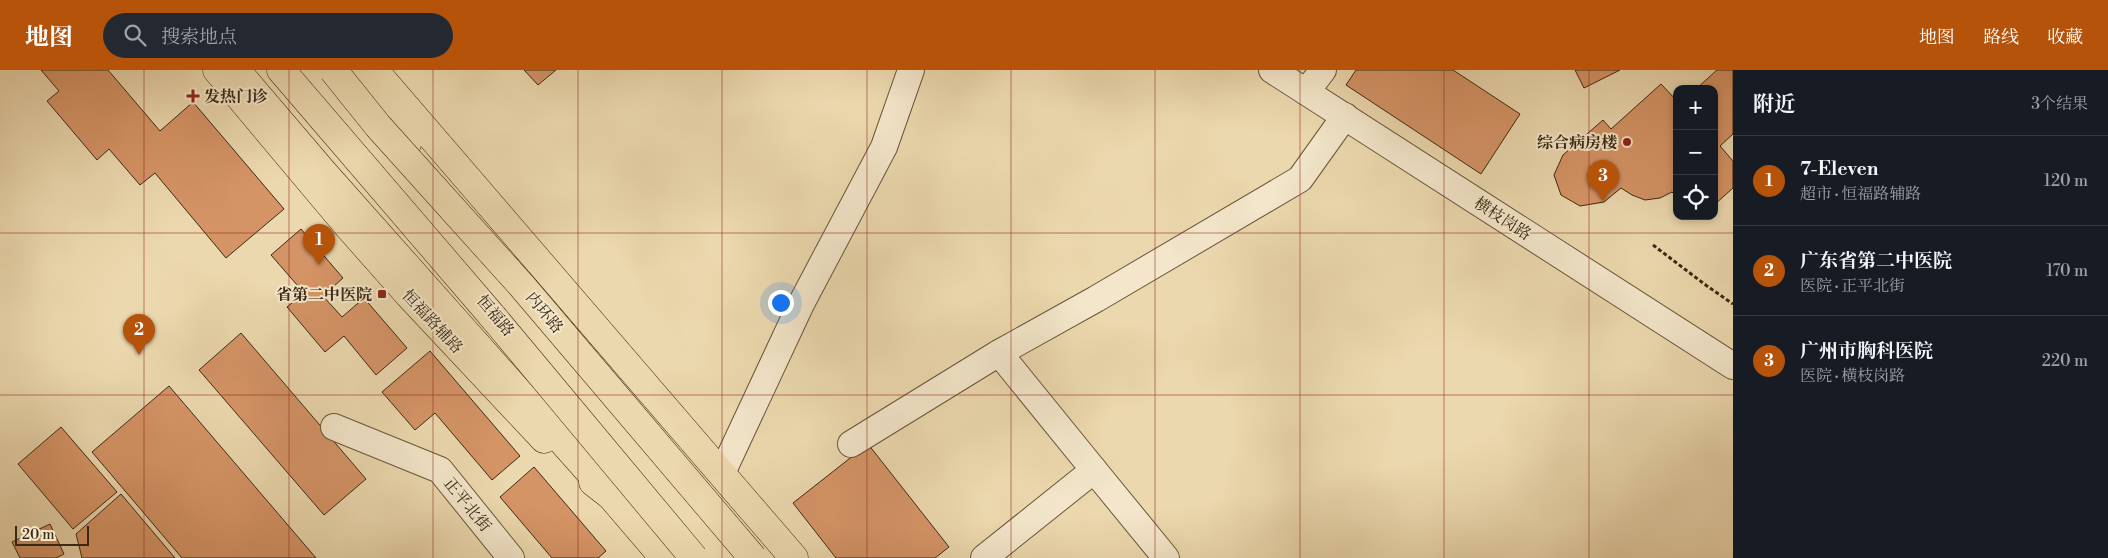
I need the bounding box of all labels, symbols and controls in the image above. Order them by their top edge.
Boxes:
search box [103,13,453,58]
icon: search [121,21,149,49]
text: 地图 [25,23,73,53]
text: 搜索地点 [161,25,237,49]
text: 地图 [1919,26,1955,49]
text: 路线 [1983,26,2019,49]
text: 收藏 [2047,26,2083,49]
map controls [1673,85,1718,220]
button: + [1673,85,1718,130]
place label: 发热门诊 [204,87,268,107]
marker: 发热门诊 [186,89,200,103]
text: 附近 [1753,92,1795,118]
text: 3个结果 [2031,94,2088,114]
button: − [1673,130,1718,175]
place label: 综合病房楼 [1537,133,1617,153]
marker: 综合病房楼 [1621,136,1633,148]
text: 7-Eleven [1800,157,1878,181]
pin: 3 [1587,160,1619,201]
text: 1 [1765,171,1773,191]
text: 120 m [2044,171,2088,191]
button: locate [1673,175,1718,220]
text: 超市 · 恒福路辅路 [1800,184,1921,204]
street label: 横枝岗路 [1470,193,1535,245]
pin: 1 [303,224,335,265]
text: 广东省第二中医院 [1800,249,1952,273]
text: 2 [1764,261,1774,281]
text: 170 m [2046,261,2088,281]
text: 医院 · 正平北街 [1800,276,1905,296]
place label: 省第二中医院 [276,285,372,305]
street label: 恒福路辅路 [398,286,467,358]
marker: 省第二中医院 [376,288,388,300]
street label: 内环路 [521,288,567,337]
your location [768,290,794,316]
street label: 恒福路 [472,291,518,340]
pin: 2 [123,314,155,355]
text: 广州市胸科医院 [1800,339,1933,363]
text: 3 [1764,351,1774,371]
text: 220 m [2042,351,2088,371]
text: 医院 · 横枝岗路 [1800,366,1905,386]
street label: 正平北街 [439,473,495,536]
scale bar [15,523,89,546]
text: 20 m [22,526,54,544]

